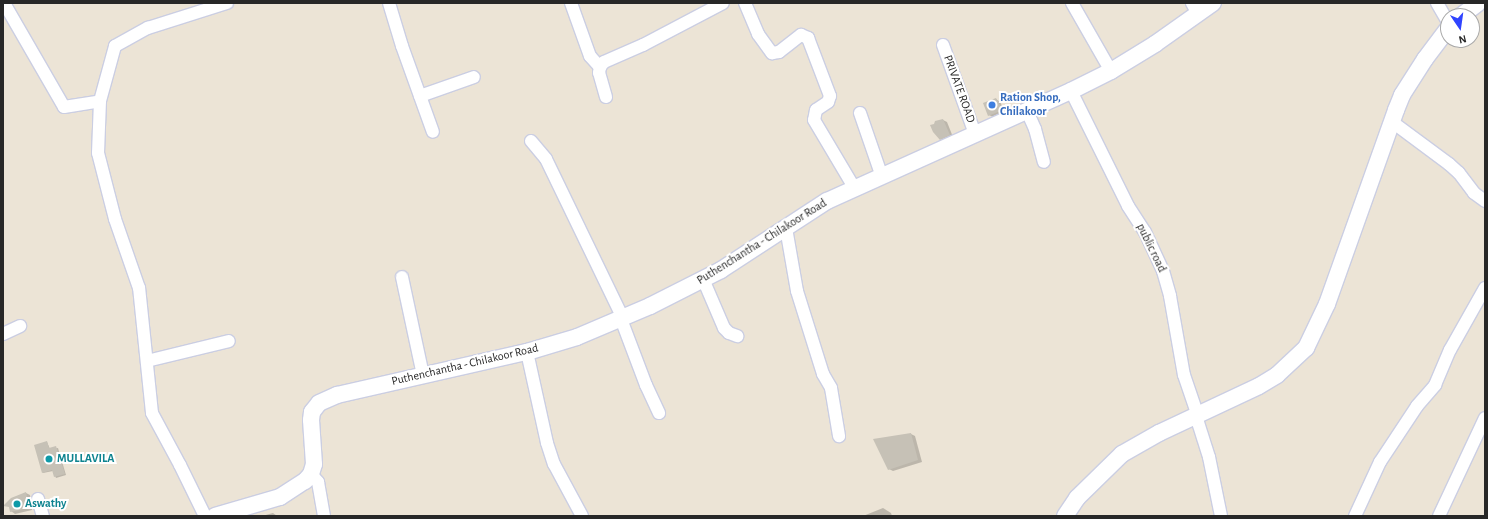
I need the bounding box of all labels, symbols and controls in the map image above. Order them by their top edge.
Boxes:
north arrow [1440,8,1480,48]
text: N [1458,33,1468,45]
street label: PRIVATE ROAD [940,53,978,125]
place label: Ration Shop, Chilakoor [1000,91,1061,119]
marker: Ration Shop, Chilakoor [987,100,997,110]
street label: Puthenchantha - Chilakoor Road [694,196,830,288]
street label: public road [1133,221,1169,275]
street label: Puthenchantha - Chilakoor Road [390,341,540,389]
place label: MULLAVILA [57,452,114,466]
marker: MULLAVILA [44,454,54,464]
place label: Aswathy [25,497,66,511]
marker: Aswathy [12,499,22,509]

